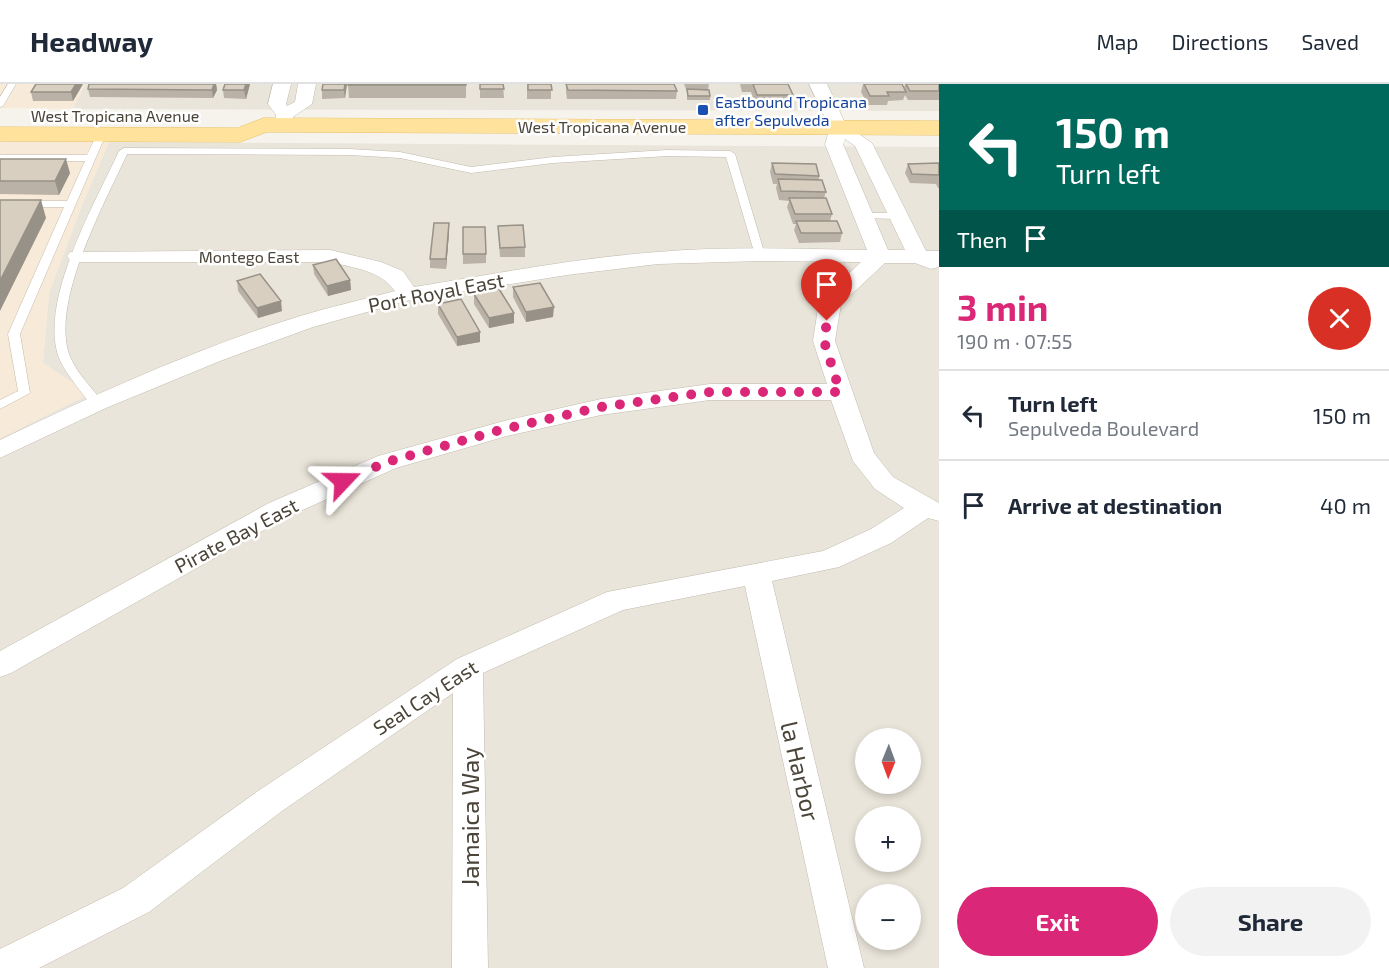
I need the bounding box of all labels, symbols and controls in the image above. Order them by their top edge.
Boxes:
text: Headway [30,24,153,58]
text: Map [1096,29,1139,54]
text: Directions [1172,29,1268,54]
text: Saved [1301,29,1359,54]
place label: Eastbound Tropicana after Sepulveda [715,92,867,129]
marker: Eastbound Tropicana after Sepulveda [696,103,710,117]
street label: West Tropicana Avenue [31,106,199,125]
text: 150 m [1056,106,1170,156]
icon: left [957,108,1035,186]
street label: West Tropicana Avenue [518,117,686,136]
text: Turn left [1056,157,1160,189]
icon: arrive [1019,222,1052,255]
text: Then [957,226,1007,252]
street label: Montego East [199,247,299,266]
pin [801,259,852,321]
street label: Port Royal East [366,267,506,317]
icon: arrive [810,268,843,301]
text: 3 min [957,285,1048,328]
button: close [1308,287,1371,350]
text: 190 m · 07:55 [957,329,1073,353]
text: Turn left [1008,390,1097,416]
icon: left [957,399,990,432]
text: 150 m [1313,402,1371,428]
text: Sepulveda Boulevard [1008,416,1199,440]
position arrow [311,449,375,513]
icon: arrive [957,489,990,522]
street label: Pirate Bay East [170,492,302,578]
text: Arrive at destination [1008,492,1222,518]
text: 40 m [1320,492,1371,518]
street label: Seal Cay East [368,654,482,740]
street label: la Harbor [775,718,827,824]
north arrow [855,728,921,794]
map controls [855,728,921,950]
street label: Jamaica Way [455,747,484,887]
button: + [855,806,921,872]
button: − [855,884,921,950]
button: Exit [957,887,1158,956]
button: Share [1170,887,1371,956]

